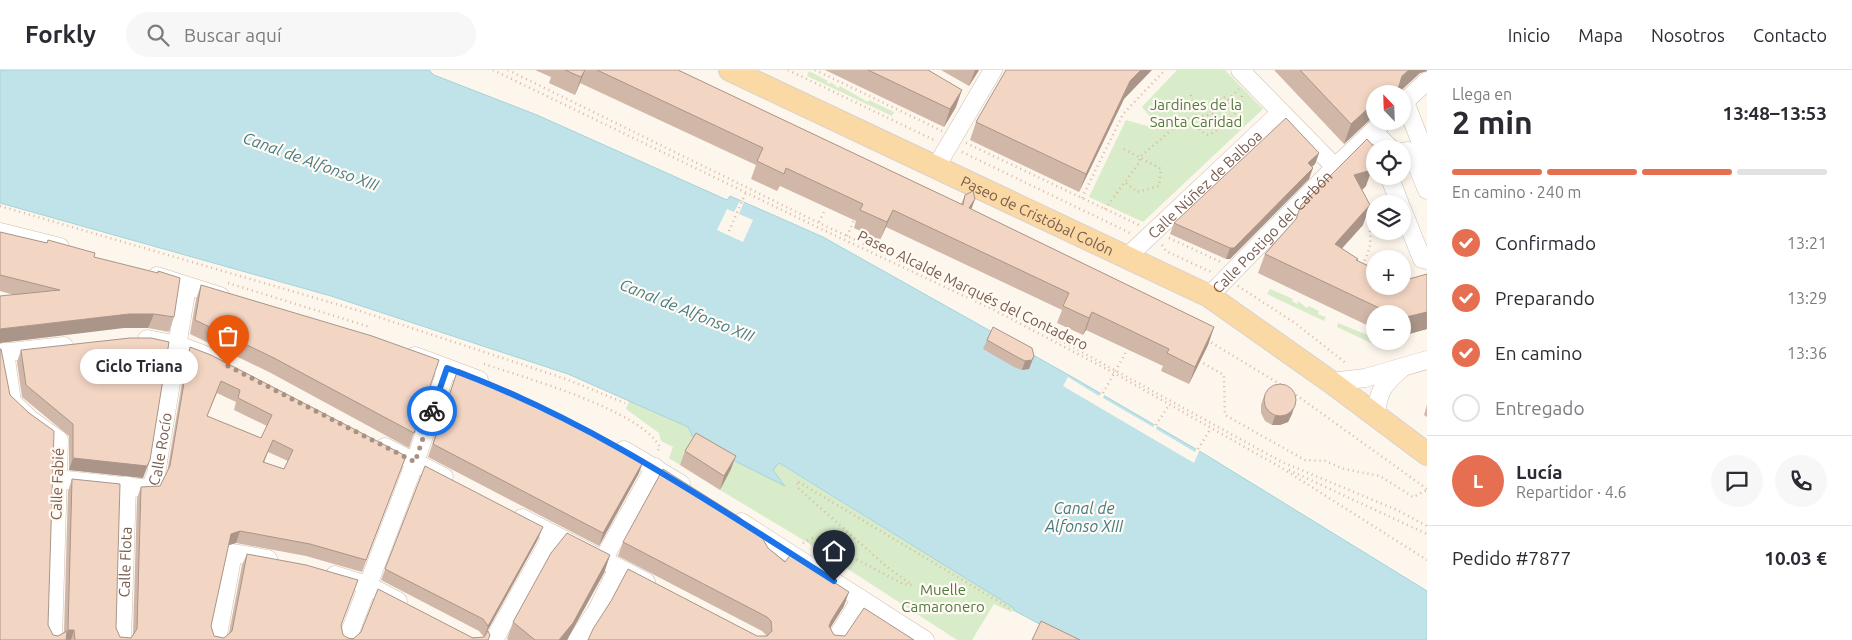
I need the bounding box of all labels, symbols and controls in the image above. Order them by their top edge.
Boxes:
search box [126,12,476,57]
text: Forkly [25,21,96,48]
icon: search [144,21,172,49]
text: Buscar aquí [184,24,282,46]
text: Inicio [1508,25,1550,45]
text: Mapa [1578,25,1623,45]
text: Nosotros [1651,25,1725,45]
text: Contacto [1753,25,1827,45]
north arrow [1366,85,1411,130]
map controls [1366,85,1411,350]
text: Llega en [1452,85,1512,103]
park label: Jardines de la Santa Caridad [1150,96,1242,130]
text: 13:48–13:53 [1722,102,1827,124]
text: 2 min [1452,104,1533,140]
street label: Calle Núñez de Balboa [1144,126,1265,242]
water label: Canal de Alfonso XIII [241,128,382,194]
button: locate [1366,140,1411,185]
street label: Calle Postigo del Carbón [1208,167,1335,296]
street label: Paseo de Cristóbal Colón [958,172,1117,258]
text: En camino · 240 m [1452,183,1581,201]
button: layers [1366,195,1411,240]
street label: Paseo Alcalde Marqués del Contadero [855,227,1091,353]
icon: check [1452,229,1480,257]
text: Confirmado [1495,232,1596,254]
text: 13:21 [1787,234,1827,252]
button: + [1366,250,1411,295]
water label: Canal de Alfonso XIII [617,275,758,345]
icon: check [1452,284,1480,312]
text: Preparando [1495,287,1595,309]
text: 13:29 [1787,289,1827,307]
button: − [1366,305,1411,350]
pin [207,315,249,366]
icon: bag [214,322,242,350]
icon: check [1452,339,1480,367]
text: En camino [1495,342,1582,364]
text: 13:36 [1787,344,1827,362]
callout: Ciclo Triana [80,348,198,384]
text: Ciclo Triana [95,357,183,375]
courier [407,386,457,436]
icon: bike [418,397,446,425]
text: Entregado [1495,397,1585,419]
street label: Calle Rocío [144,411,175,488]
street label: Calle Fabié [47,448,67,520]
button: chat [1711,455,1763,507]
button: phone [1775,455,1827,507]
text: Lucía [1516,461,1563,483]
text: L [1473,470,1483,492]
text: Repartidor · 4.6 [1516,483,1627,501]
water label: Canal de Alfonso XIII [1044,499,1124,535]
street label: Calle Flota [115,526,134,598]
pin [813,530,855,581]
icon: home [820,537,848,565]
text: Pedido #7877 [1452,547,1571,569]
text: 10.03 € [1764,547,1827,569]
park label: Muelle Camaronero [901,581,985,615]

